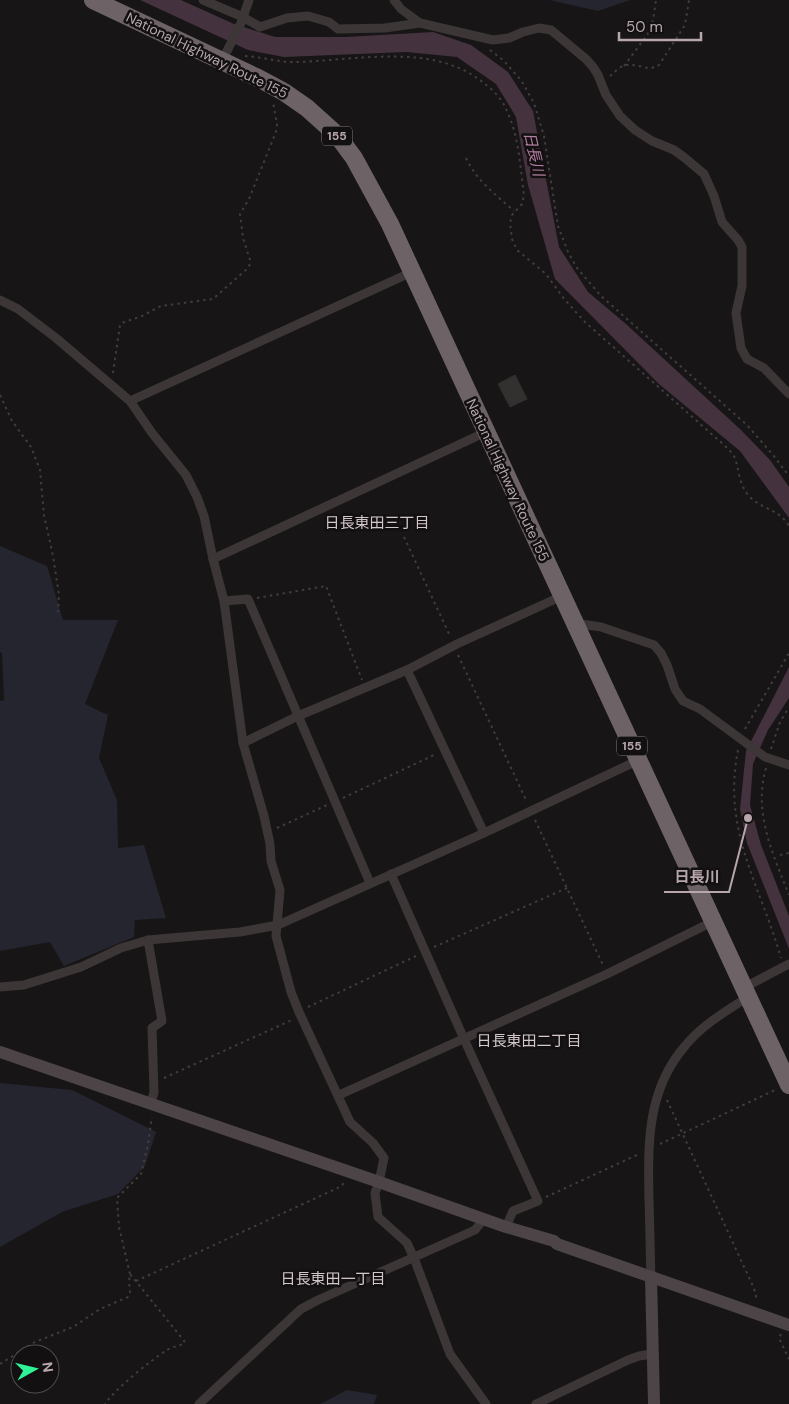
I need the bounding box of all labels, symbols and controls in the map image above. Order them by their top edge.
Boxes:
street label: National Highway Route 155 [123,8,291,102]
scale bar [619,10,702,42]
text: 50 m [626,17,663,37]
road number: 155 [322,126,352,146]
water label: 日長川 [519,130,549,180]
street label: National Highway Route 155 [462,396,554,564]
district label: 日長東田三丁目 [324,513,430,533]
road number: 155 [617,736,647,756]
callout: 日長川 [664,862,729,892]
text: 日長川 [674,867,720,887]
district label: 日長東田二丁目 [476,1031,582,1051]
district label: 日長東田一丁目 [280,1269,386,1289]
north arrow [10,1344,60,1394]
text: N [38,1361,57,1374]

